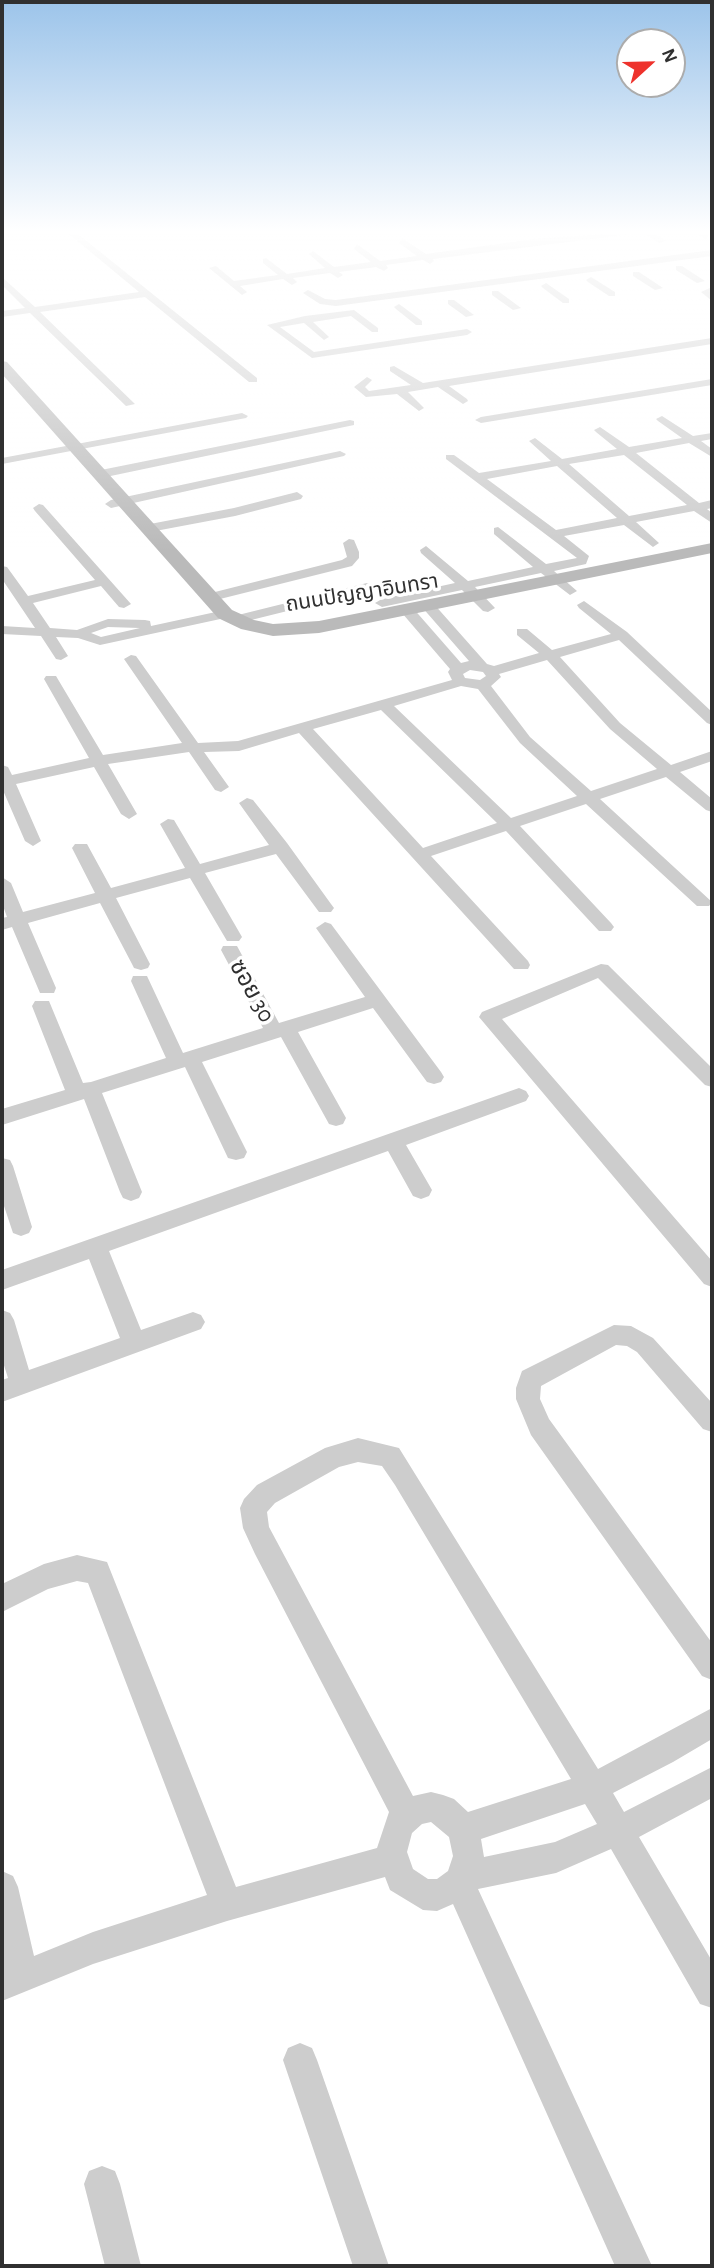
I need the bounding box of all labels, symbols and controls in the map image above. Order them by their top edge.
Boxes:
north arrow [616,28,686,98]
text: N [658,46,680,65]
street label: ถนนปัญญาอินทรา [284,568,440,618]
street label: ซอย 30 [223,954,281,1028]

